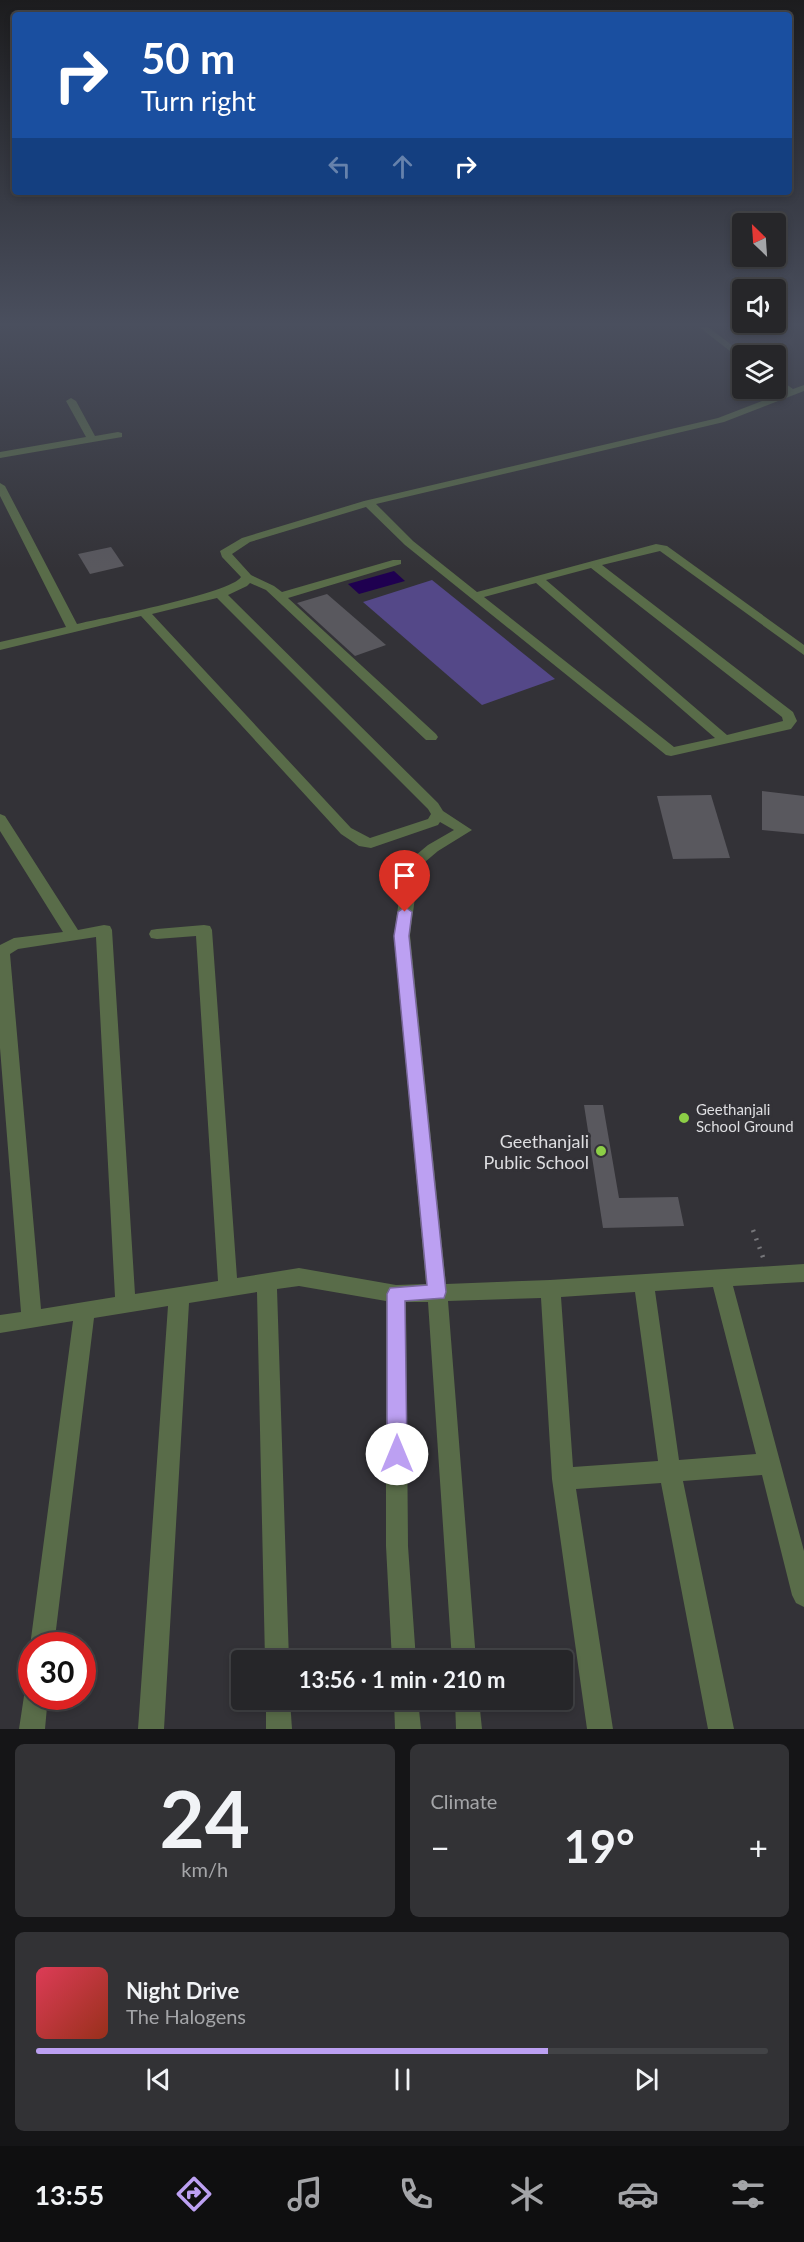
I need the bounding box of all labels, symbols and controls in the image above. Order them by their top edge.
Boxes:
text: 50 m [141,33,235,83]
icon: right [42,36,120,114]
text: Turn right [141,84,256,117]
icon: left [323,150,356,183]
icon: ahead [386,150,419,183]
icon: right [449,150,482,183]
north arrow [732,213,786,267]
map controls [732,213,786,399]
button: sound [732,279,786,333]
button: layers [732,345,786,399]
pin [379,850,430,912]
icon: arrive [388,859,421,892]
place label: Geethanjali School Ground [696,1100,794,1135]
marker: Geethanjali School Ground [677,1111,691,1125]
place label: Geethanjali Public School [483,1130,589,1173]
marker: Geethanjali Public School [594,1144,608,1158]
position arrow [365,1422,429,1486]
speed limit sign: 30 [18,1632,96,1710]
text: 13:56 · 1 min · 210 m [299,1666,505,1693]
text: 24 [160,1771,250,1865]
text: Climate [431,1789,497,1813]
text: 19° [564,1819,635,1873]
text: − [431,1827,450,1867]
text: + [749,1827,768,1867]
text: km/h [181,1857,228,1881]
text: Night Drive [126,1977,239,2004]
text: The Halogens [126,2004,246,2028]
icon: previous [142,2063,175,2096]
icon: pause [386,2063,419,2096]
icon: next [630,2063,663,2096]
icon: directions [173,2173,215,2215]
icon: music [284,2173,326,2215]
icon: phone [395,2173,437,2215]
icon: climate [506,2173,548,2215]
icon: car [617,2173,659,2215]
icon: filters [727,2173,769,2215]
text: 13:55 [34,2178,104,2211]

